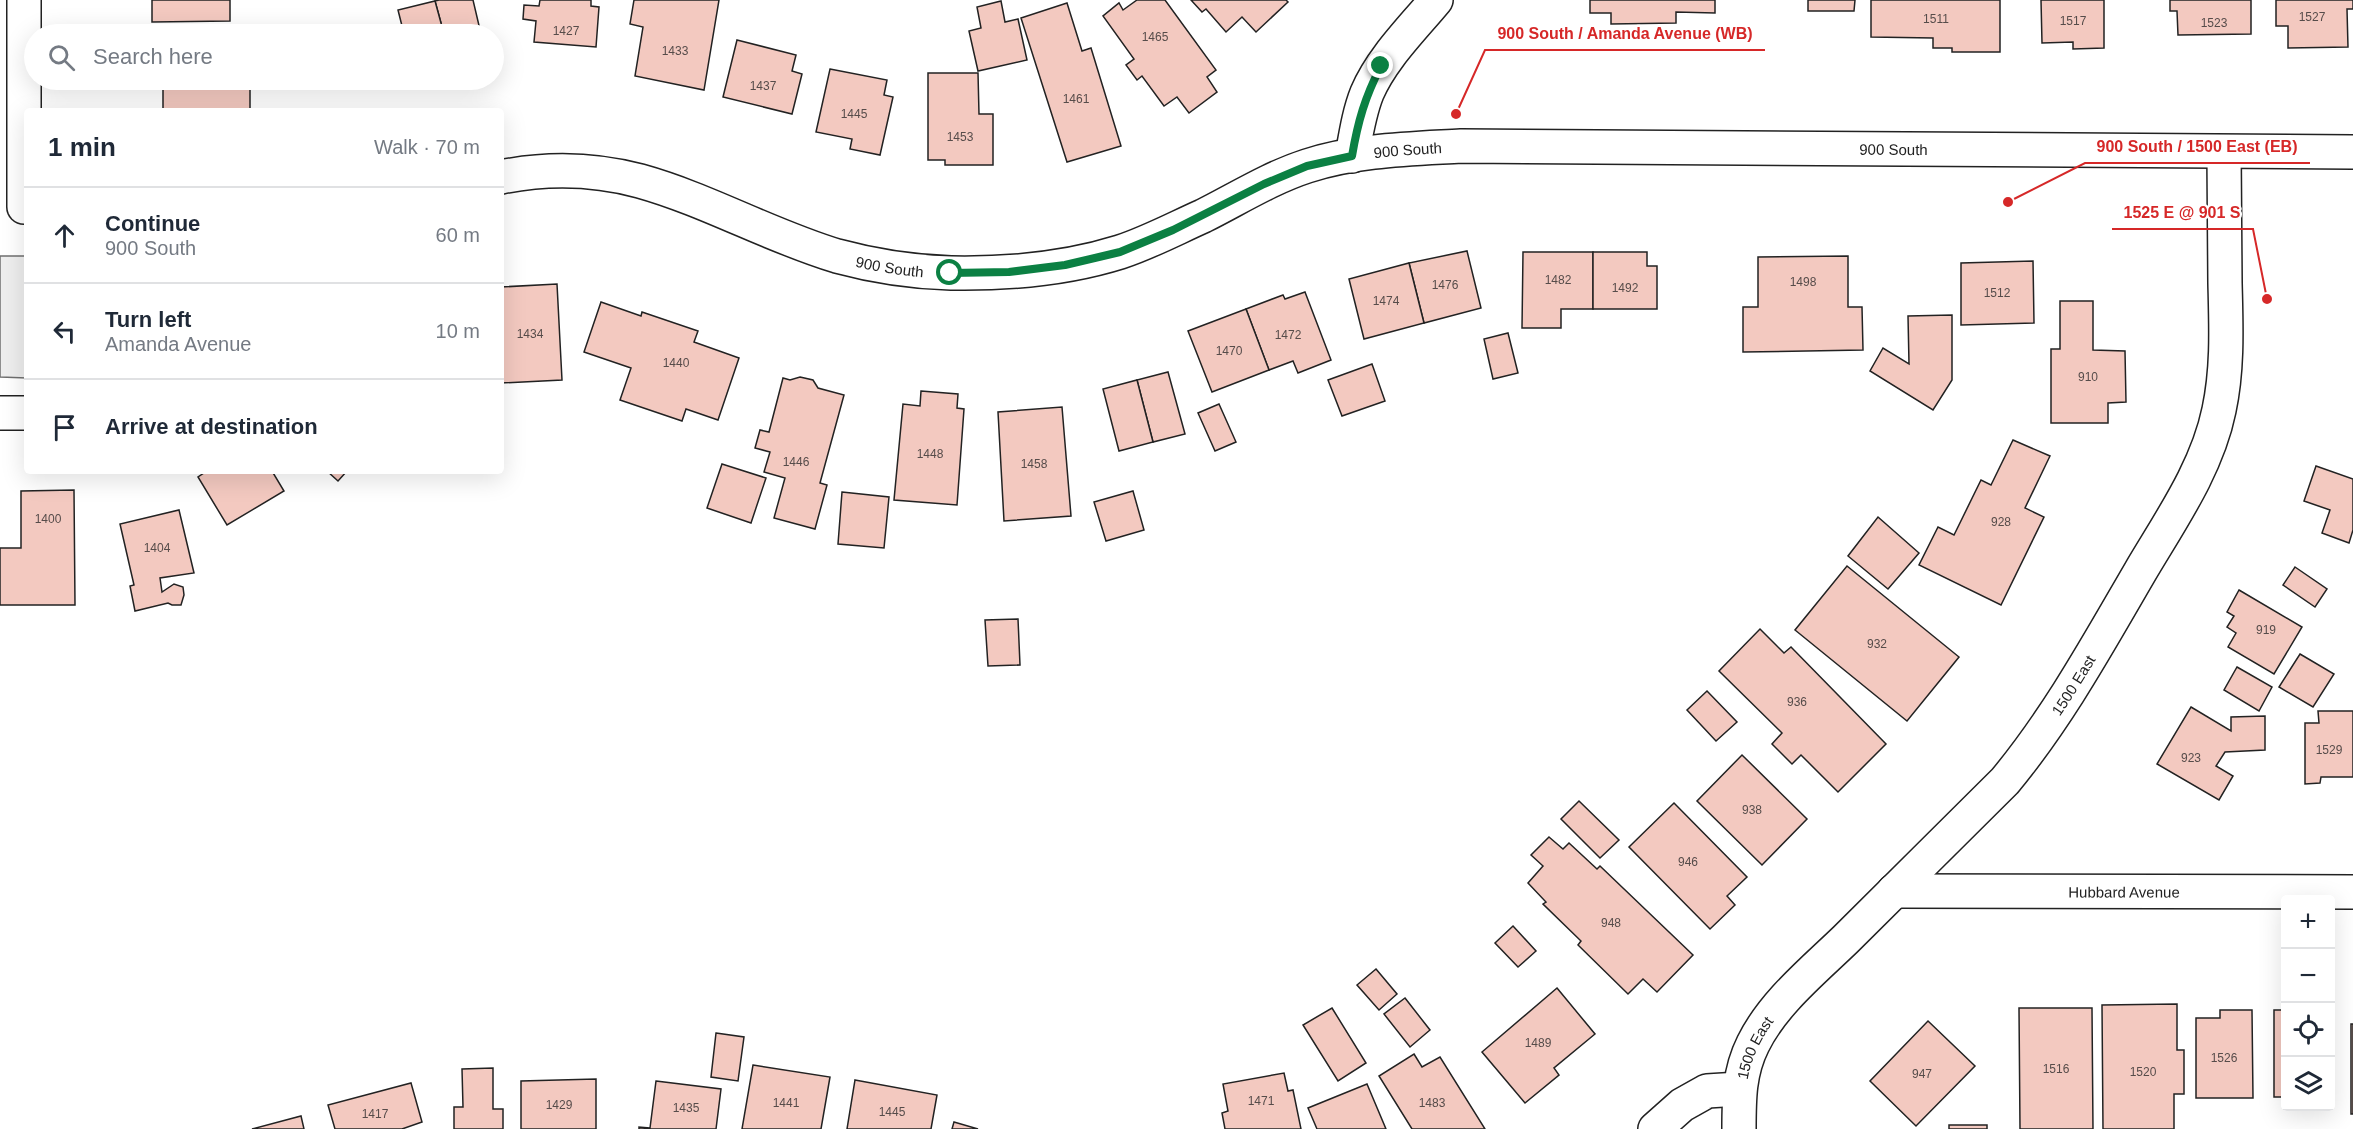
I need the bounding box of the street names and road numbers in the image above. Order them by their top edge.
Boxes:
street label: 900 South [1373,139,1442,161]
street label: 900 South [1859,140,1928,158]
street label: 900 South [854,252,924,280]
street label: 1500 East [2048,651,2099,718]
street label: Hubbard Avenue [2068,883,2180,900]
street label: 1500 East [1733,1012,1776,1081]

